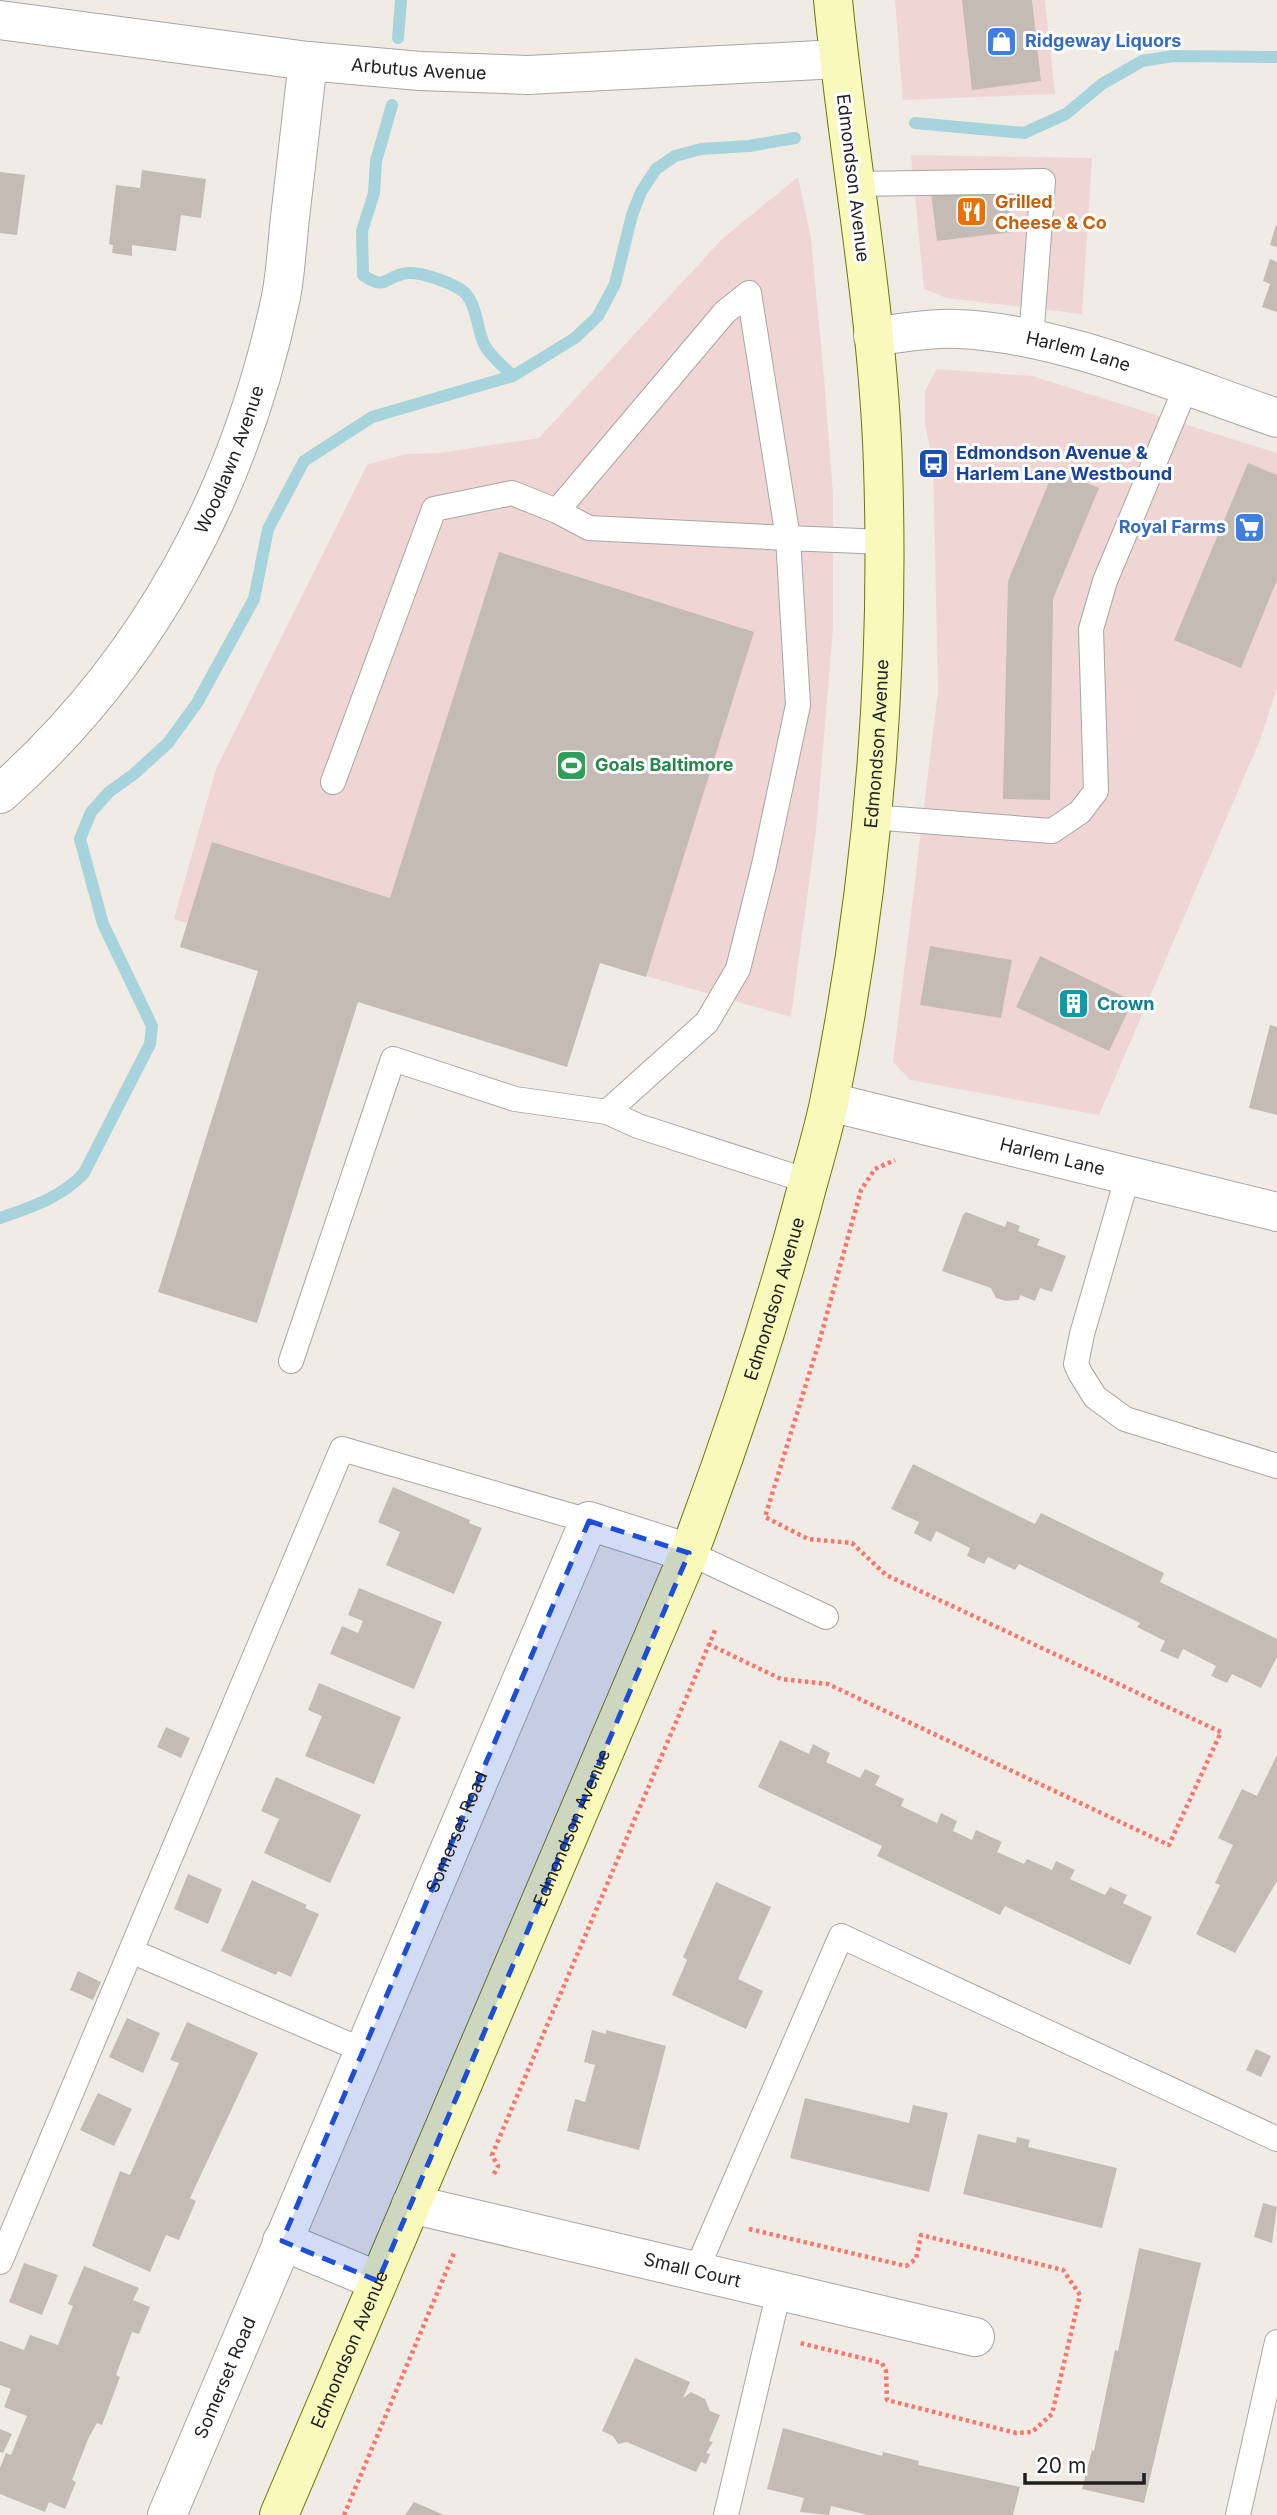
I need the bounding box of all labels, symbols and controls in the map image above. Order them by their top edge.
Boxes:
shop icon: Ridgeway Liquors [985,24,1019,58]
place label: Ridgeway Liquors [1025,30,1181,51]
street label: Arbutus Avenue [350,54,487,83]
street label: Edmondson Avenue [833,93,874,263]
place label: Grilled Cheese & Co [995,191,1107,233]
restaurant icon: Grilled Cheese & Co [955,195,989,229]
street label: Harlem Lane [1024,327,1133,376]
street label: Woodlawn Avenue [190,383,268,537]
place label: Edmondson Avenue & Harlem Lane Westbound [956,442,1172,484]
bus stop icon: Edmondson Avenue & Harlem Lane Westbound [916,446,950,480]
supermarket icon: Royal Farms [1232,510,1266,544]
place label: Royal Farms [1119,516,1226,537]
street label: Edmondson Avenue [860,659,892,829]
sports icon: Goals Baltimore [555,748,589,782]
place label: Goals Baltimore [595,754,734,775]
building icon: Crown [1057,987,1091,1021]
place label: Crown [1097,993,1155,1014]
street label: Harlem Lane [998,1133,1107,1179]
street label: Edmondson Avenue [740,1215,808,1383]
street label: Edmondson Avenue [529,1746,614,1910]
street label: Somerset Road [421,1768,492,1896]
street label: Small Court [642,2248,743,2291]
street label: Edmondson Avenue [306,2267,392,2431]
street label: Somerset Road [190,2314,260,2442]
scale bar [1025,2442,1144,2486]
text: 20 m [1036,2453,1086,2478]

